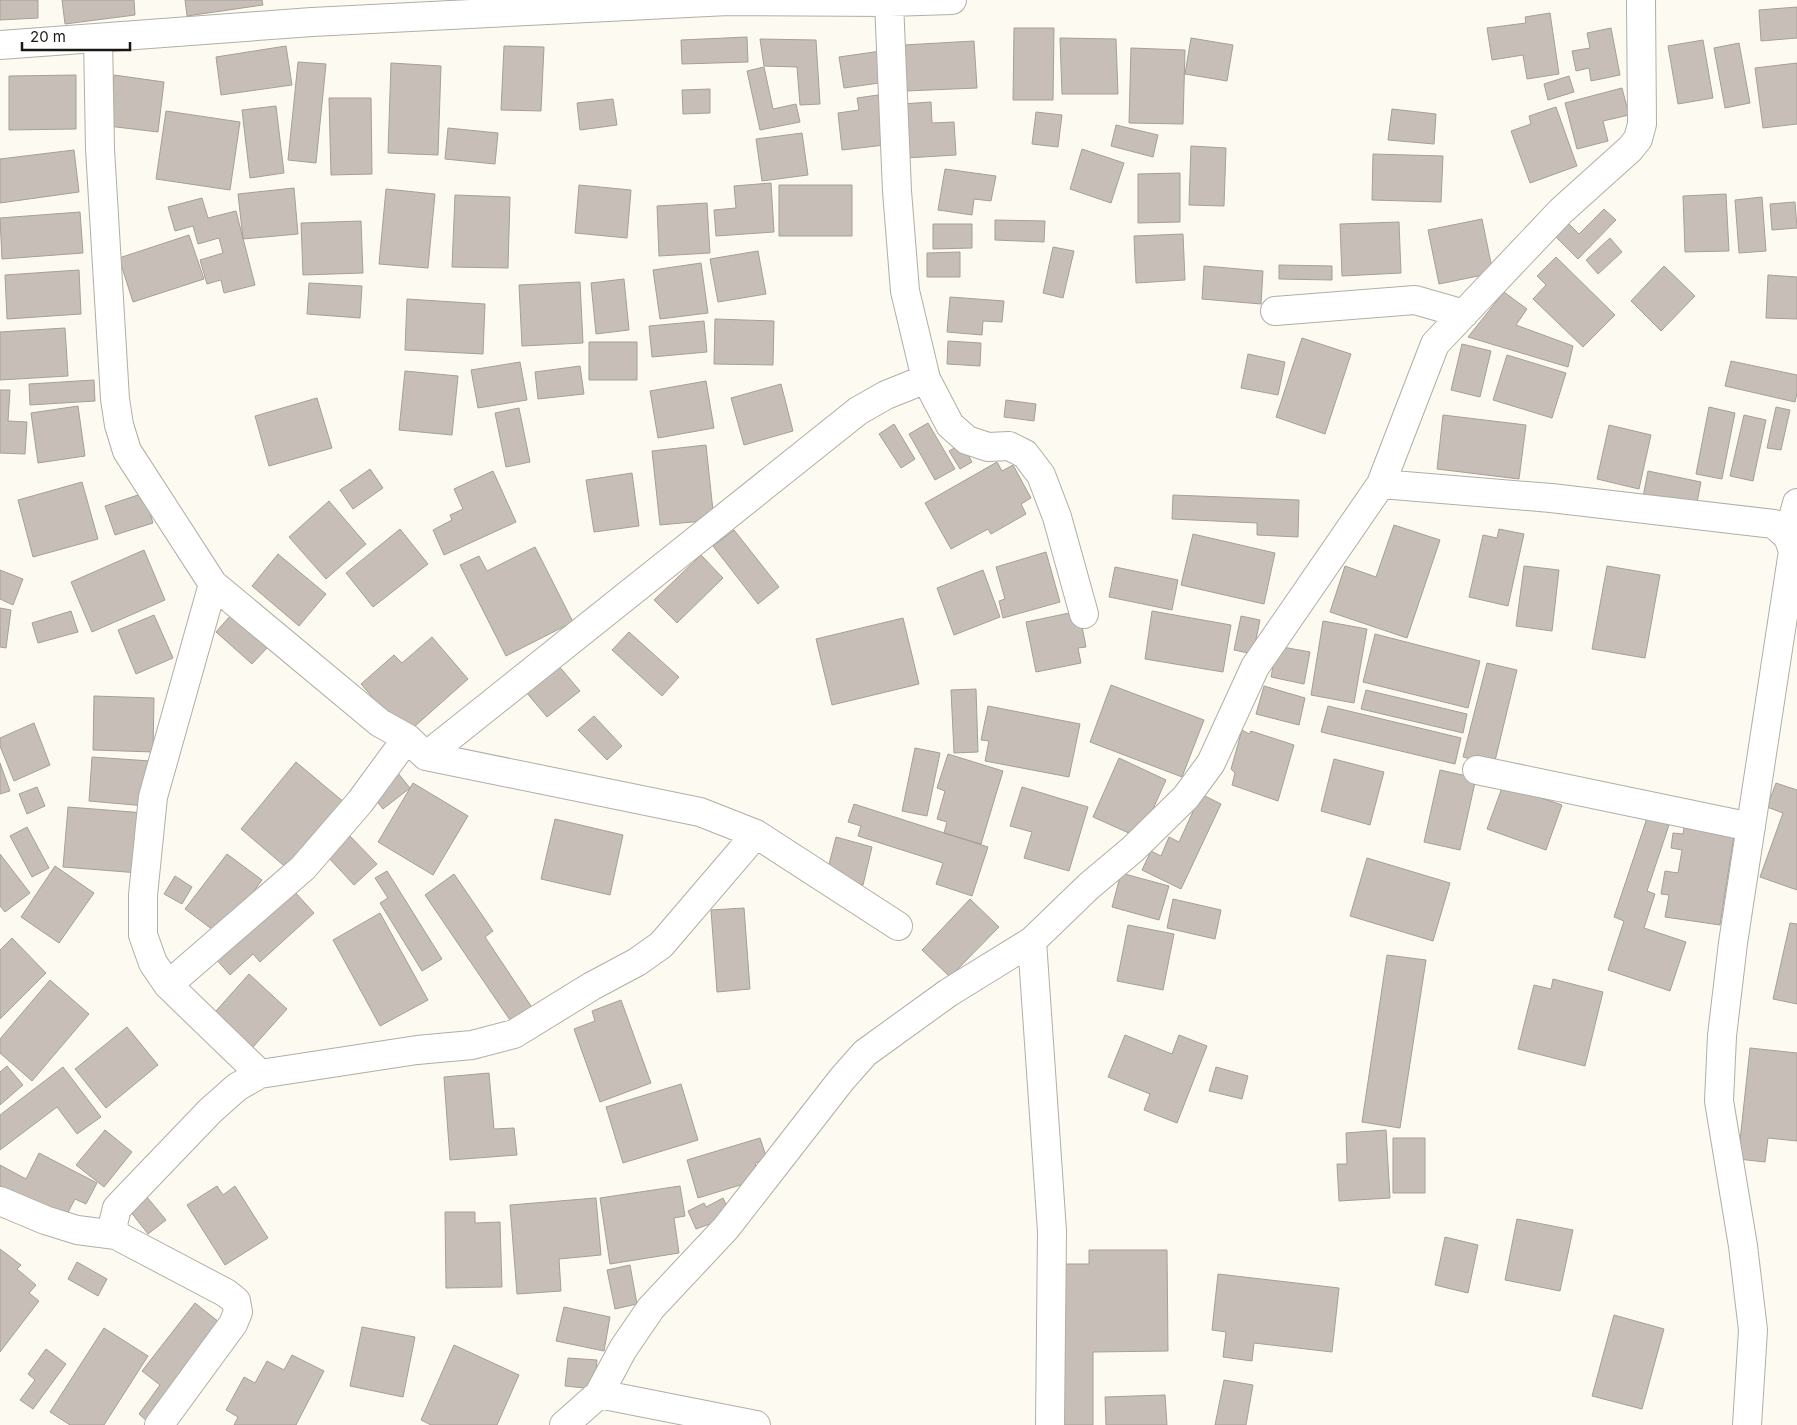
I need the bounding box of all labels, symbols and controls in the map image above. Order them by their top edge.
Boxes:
scale bar [22,20,130,52]
text: 20 m [30,27,66,46]

